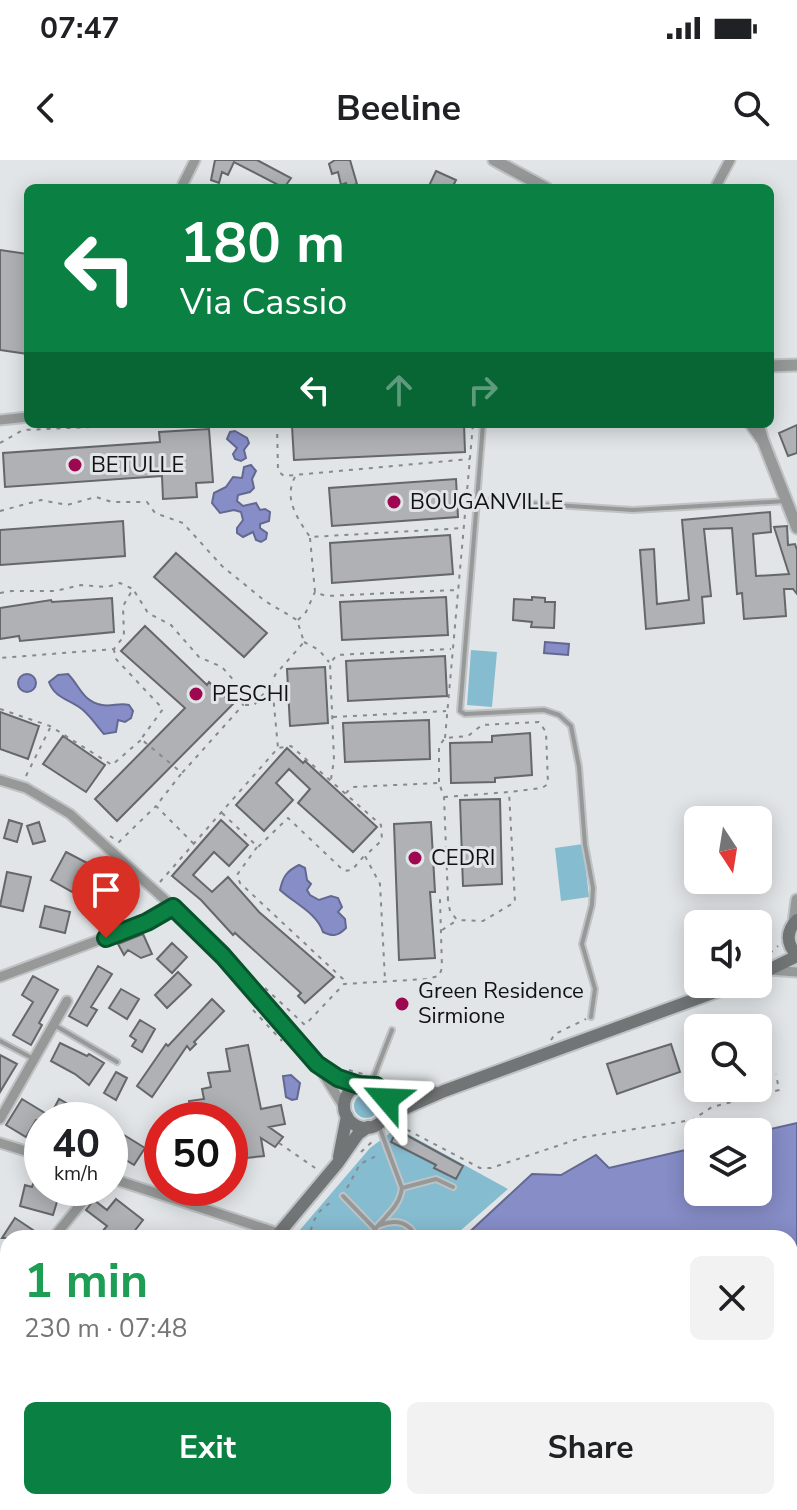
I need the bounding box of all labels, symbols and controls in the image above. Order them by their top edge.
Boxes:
text: 07:47 [40,8,119,49]
text: Beeline [336,84,461,133]
icon: back [24,86,68,130]
icon: search [729,86,773,130]
text: 180 m [180,205,345,282]
icon: left [48,216,152,320]
text: Via Cassio [180,278,347,327]
icon: left [293,368,337,412]
icon: ahead [377,368,421,412]
icon: right [461,368,505,412]
place label: BETULLE [91,450,184,480]
marker: BETULLE [66,456,84,474]
place label: BOUGANVILLE [410,487,564,517]
marker: BOUGANVILLE [385,493,403,511]
place label: PESCHI [212,679,289,709]
marker: PESCHI [187,685,205,703]
north arrow [684,806,772,894]
map controls [684,806,772,1206]
place label: CEDRI [431,843,495,873]
marker: CEDRI [406,849,424,867]
pin [72,856,140,938]
icon: arrive [84,868,128,912]
button: sound [684,910,772,998]
place label: Green Residence Sirmione [418,976,584,1031]
marker: Green Residence Sirmione [393,995,411,1013]
button: search [684,1014,772,1102]
position arrow [345,1057,429,1141]
speed limit sign: 50 [144,1102,248,1206]
text: 40 [52,1117,100,1171]
button: layers [684,1118,772,1206]
text: km/h [54,1160,98,1187]
text: 1 min [24,1248,148,1314]
button: close [690,1256,774,1340]
text: 230 m · 07:48 [24,1311,187,1346]
button: Exit [24,1402,391,1494]
button: Share [407,1402,774,1494]

